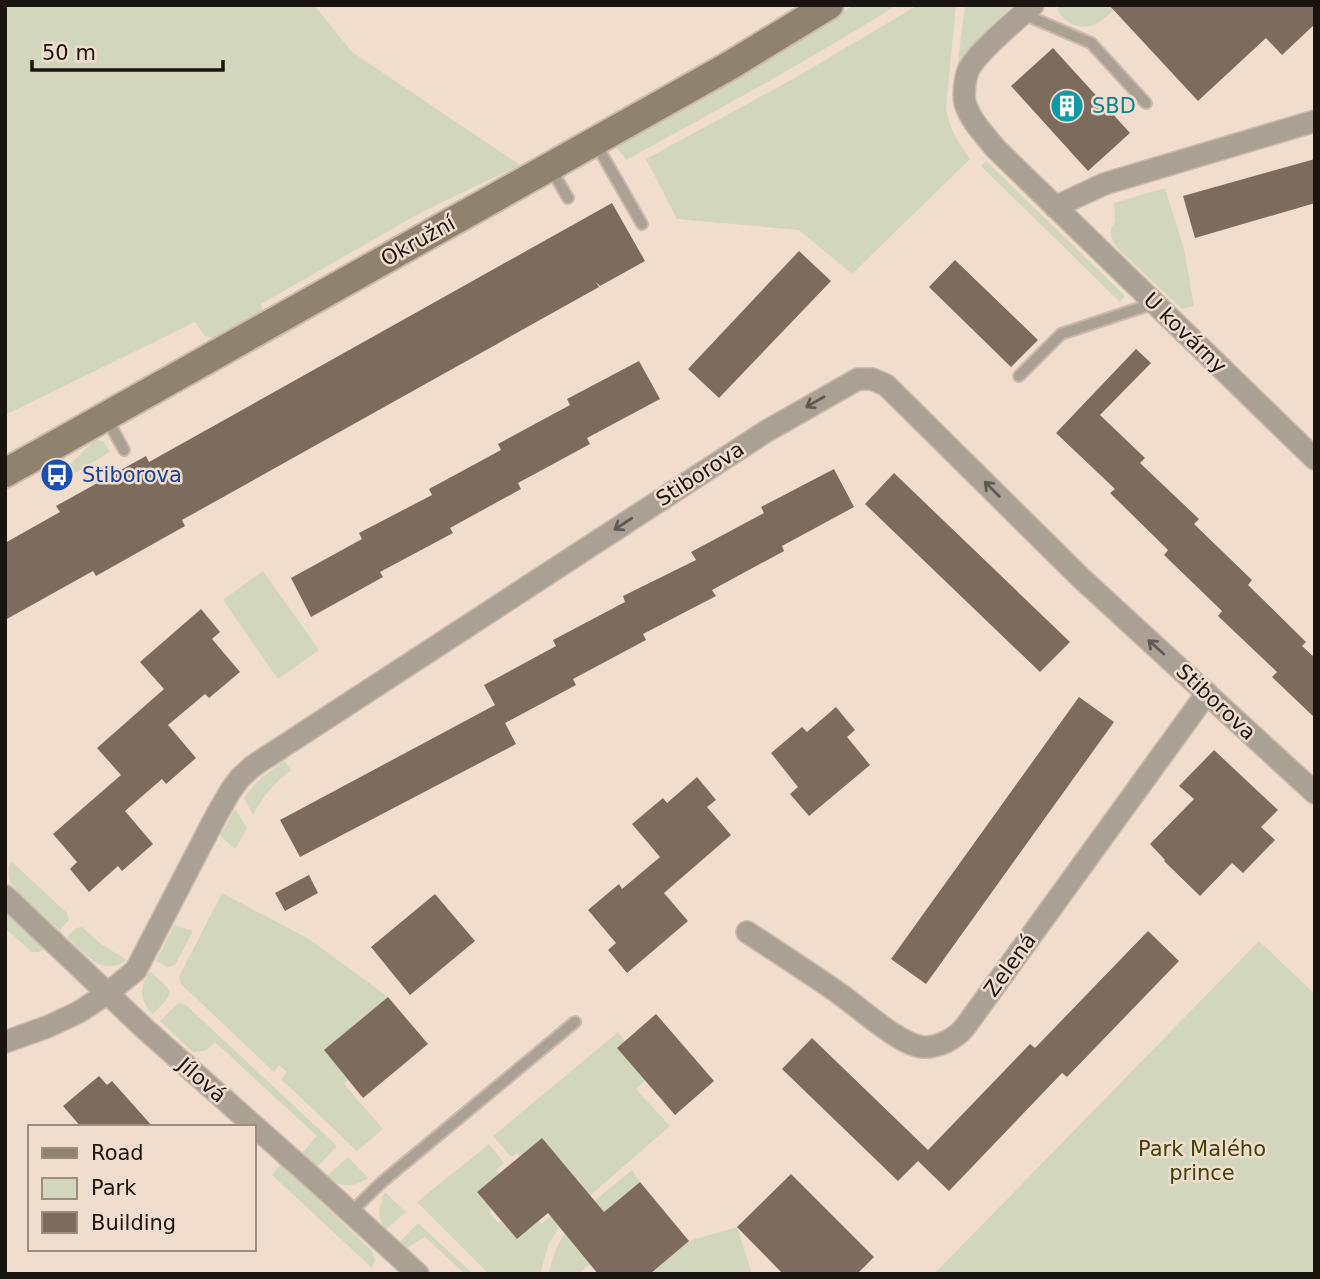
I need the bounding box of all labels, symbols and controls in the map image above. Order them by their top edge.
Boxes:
scale bar [32,28,222,72]
text: 50 m [42,41,96,65]
building icon: SBD [1048,87,1086,125]
place label: SBD [1092,94,1136,118]
street label: Okružní [377,210,460,271]
street label: U kovárny [1139,288,1231,378]
one-way arrow [805,396,826,409]
street label: Stiborova [652,437,748,511]
bus stop icon: Stiborova [38,456,76,494]
place label: Stiborova [82,463,182,487]
one-way arrow [984,481,1001,498]
one-way arrow [614,517,633,532]
one-way arrow [1148,639,1166,655]
street label: Stiborova [1171,659,1261,745]
street label: Zelená [979,929,1041,1001]
street label: Jílová [171,1051,231,1107]
legend [28,1125,256,1251]
park label: Park Malého prince [1138,1137,1266,1185]
text: Road [91,1141,144,1165]
text: Park [91,1176,137,1200]
text: Building [91,1211,176,1235]

